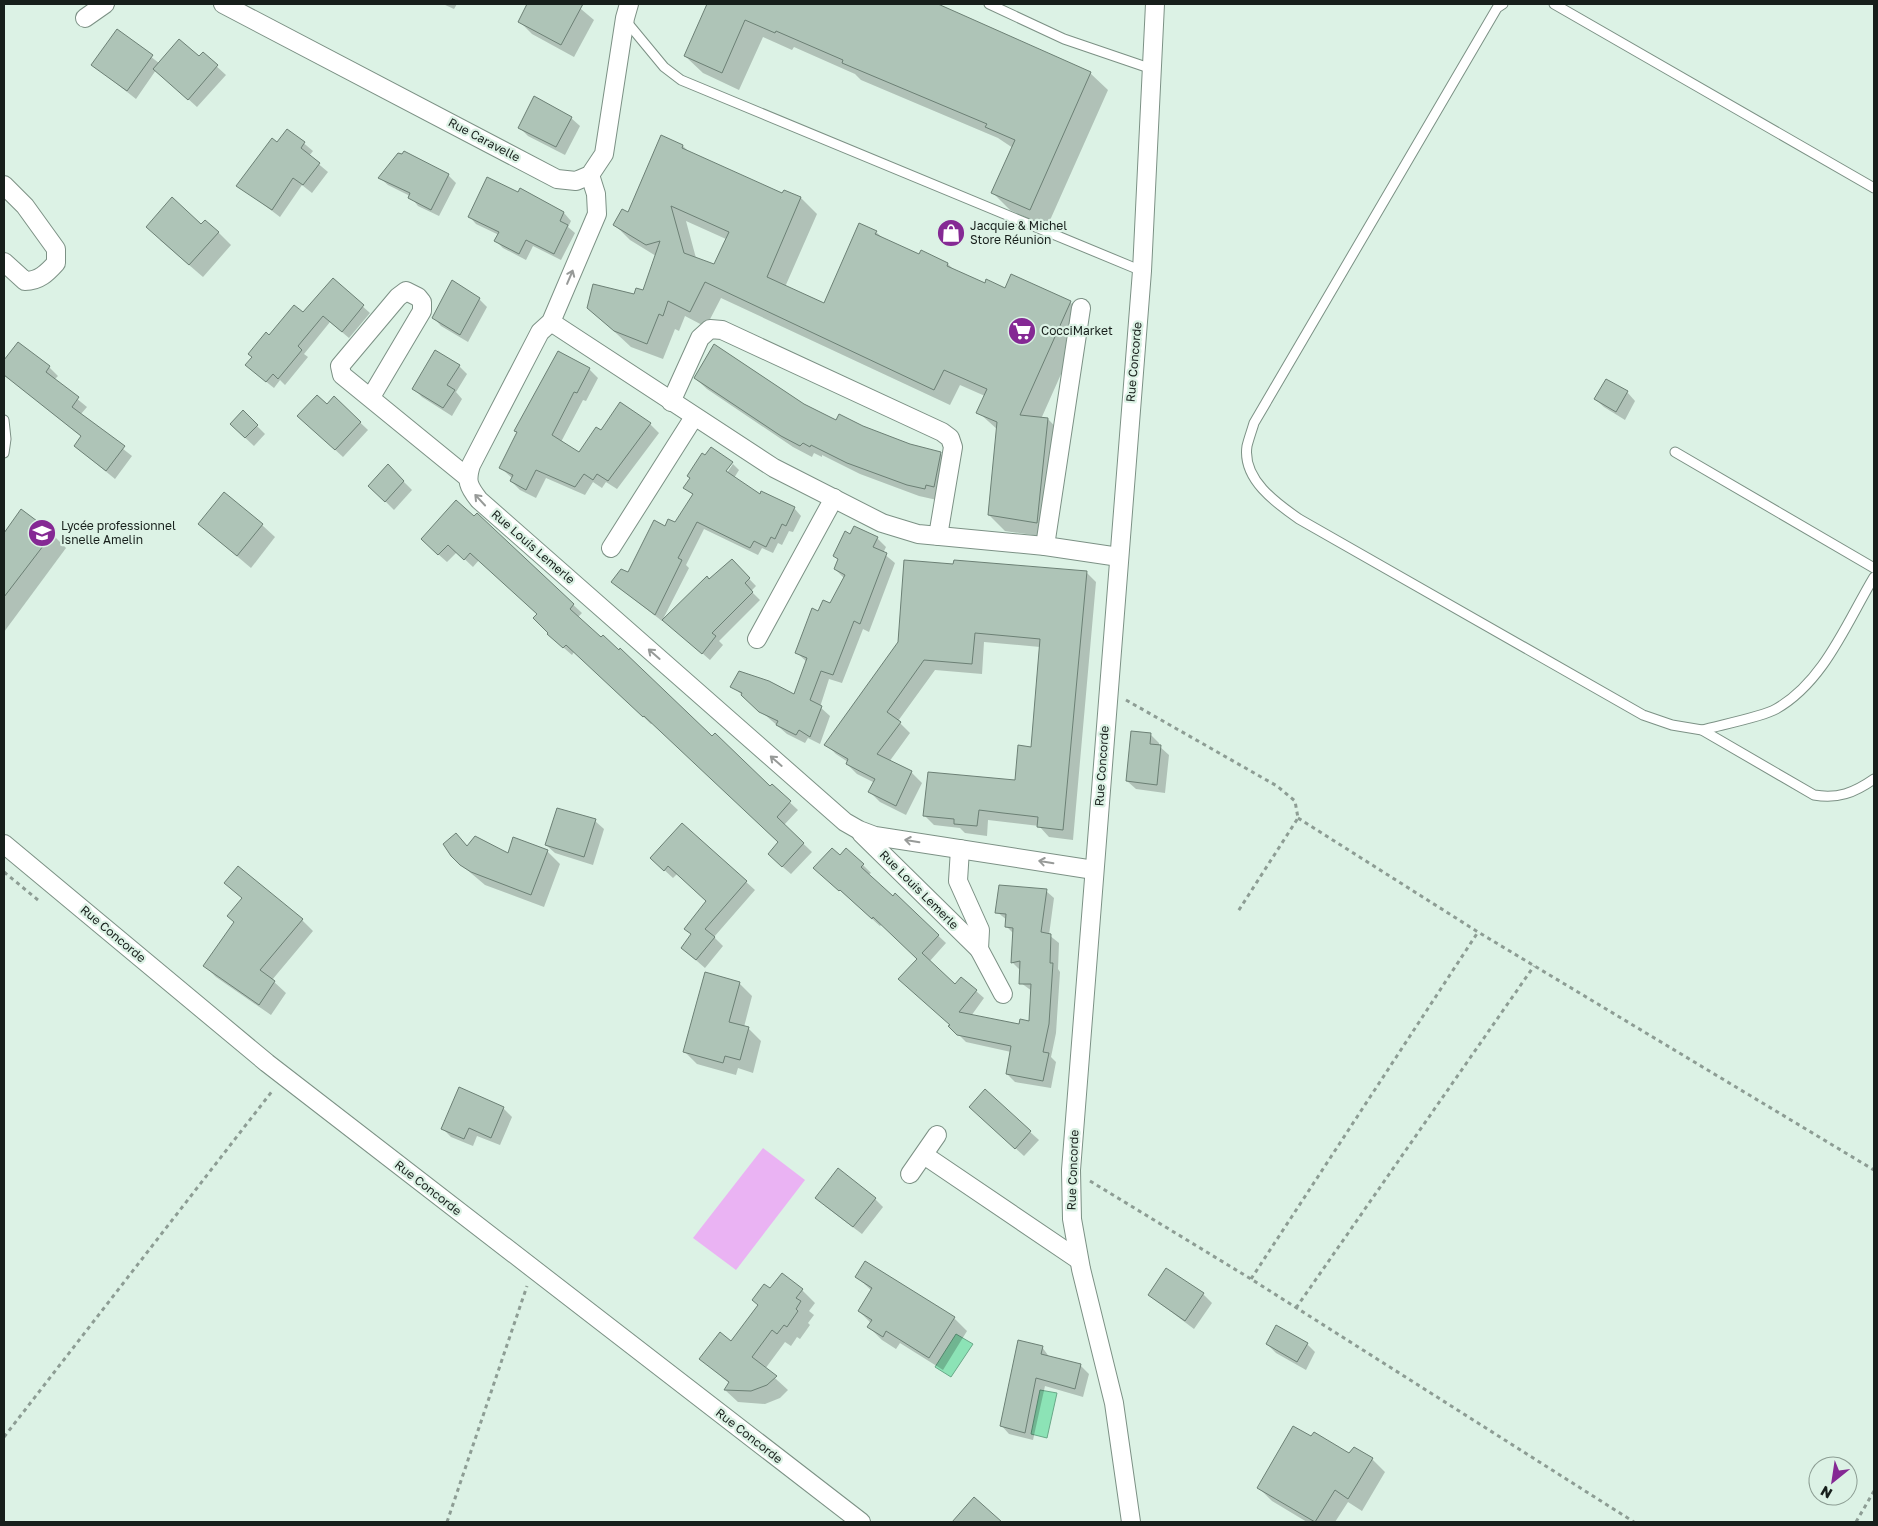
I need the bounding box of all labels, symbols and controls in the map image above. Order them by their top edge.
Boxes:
street label: Rue Caravelle [446,114,523,165]
shop icon: Jacquie & Michel Store Réunion [936,218,966,248]
place label: Jacquie & Michel Store Réunion [970,218,1067,247]
one-way arrow [567,270,576,285]
supermarket icon: CocciMarket [1007,316,1037,346]
street label: Rue Concorde [1123,321,1144,403]
place label: CocciMarket [1041,323,1113,338]
one-way arrow [474,493,486,506]
street label: Rue Louis Lemerle [489,506,578,587]
school or university icon: Lycée professionnel Isnelle Amelin [27,518,57,548]
place label: Lycée professionnel Isnelle Amelin [61,518,176,547]
one-way arrow [647,648,660,659]
street label: Rue Concorde [1091,725,1112,807]
one-way arrow [769,755,782,767]
one-way arrow [904,836,920,846]
street label: Rue Louis Lemerle [877,847,962,932]
one-way arrow [1038,857,1054,867]
street label: Rue Concorde [78,902,149,965]
street label: Rue Concorde [1064,1129,1081,1210]
street label: Rue Concorde [392,1157,465,1218]
street label: Rue Concorde [713,1405,786,1466]
north arrow [1808,1456,1858,1506]
text: N [1817,1483,1835,1503]

